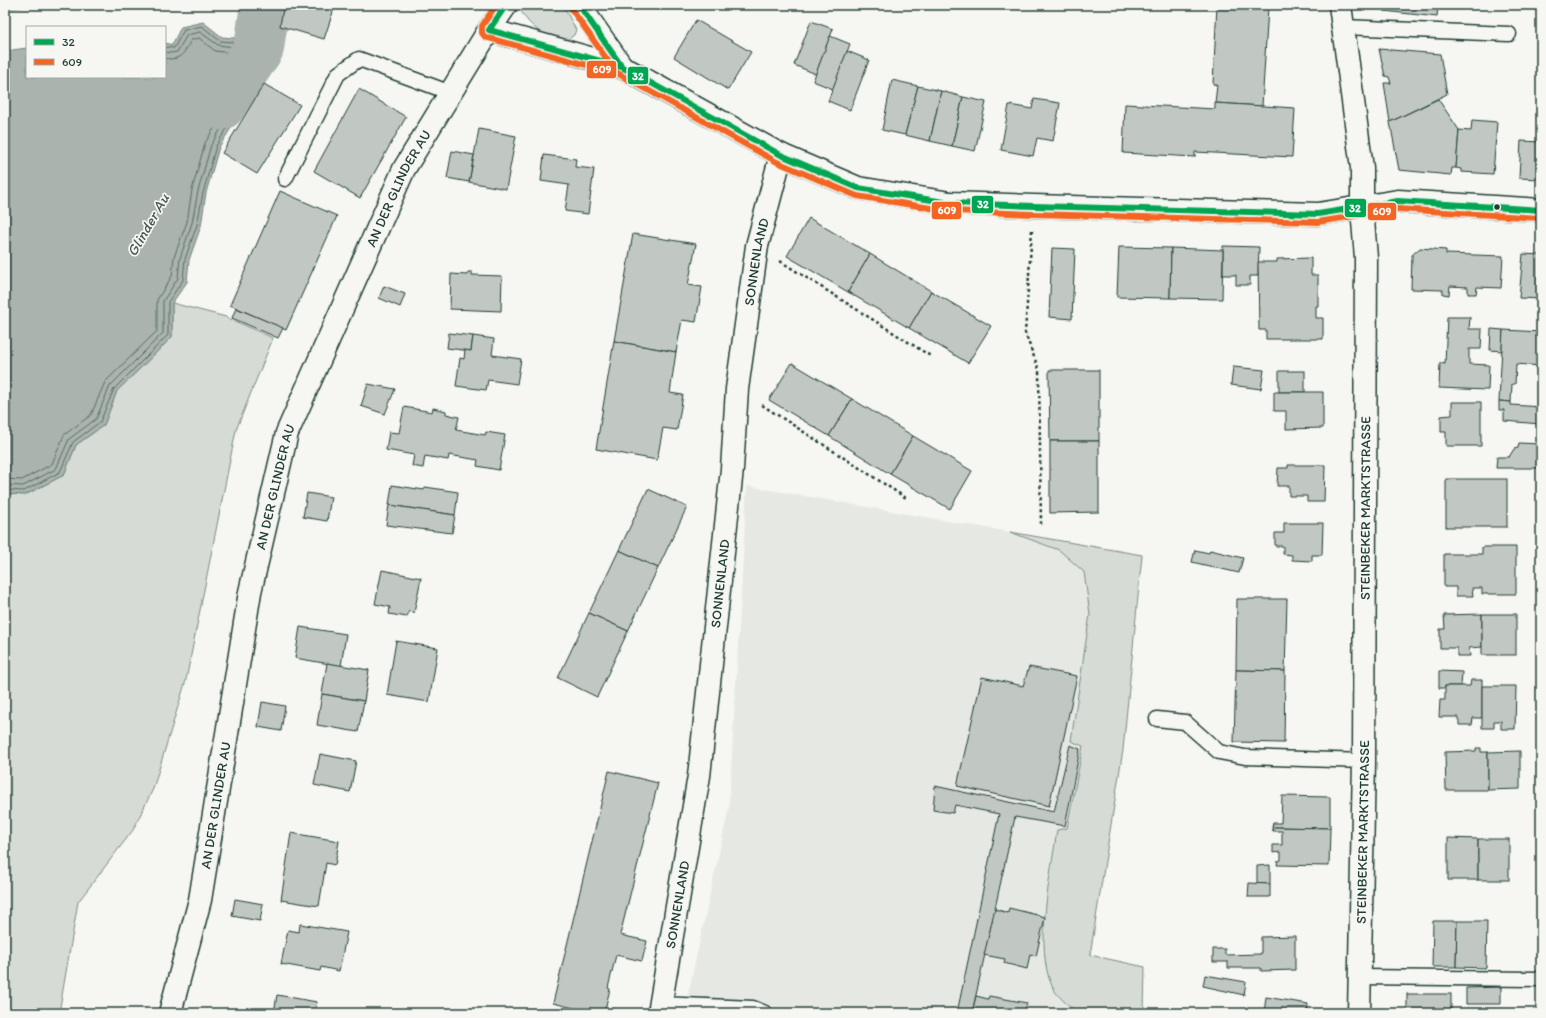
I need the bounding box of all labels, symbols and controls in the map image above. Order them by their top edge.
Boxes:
legend [26,26,166,78]
text: 32 [62,35,76,49]
text: 609 [62,55,82,69]
line badge: 609 [586,60,617,79]
text: 609 [593,63,611,76]
line badge: 32 [627,66,649,85]
text: 32 [632,70,644,83]
street label: AN DER GLINDER AU [362,127,434,249]
water label: Glinder Au [123,190,173,259]
line badge: 32 [971,195,994,214]
text: 32 [977,198,989,211]
line badge: 32 [1344,198,1367,218]
line badge: 609 [931,201,962,220]
text: 32 [1349,202,1361,215]
line badge: 609 [1367,202,1397,221]
unlabelled marker [1492,202,1502,212]
text: 609 [938,204,956,217]
text: 609 [1373,205,1391,218]
street label: SONNENLAND [740,216,773,307]
street label: STEINBEKER MARKTSTRASSE [1356,416,1374,600]
street label: AN DER GLINDER AU [252,421,298,551]
street label: SONNENLAND [706,538,733,629]
street label: AN DER GLINDER AU [197,740,234,870]
street label: STEINBEKER MARKTSTRASSE [1352,740,1373,924]
street label: SONNENLAND [662,859,693,950]

